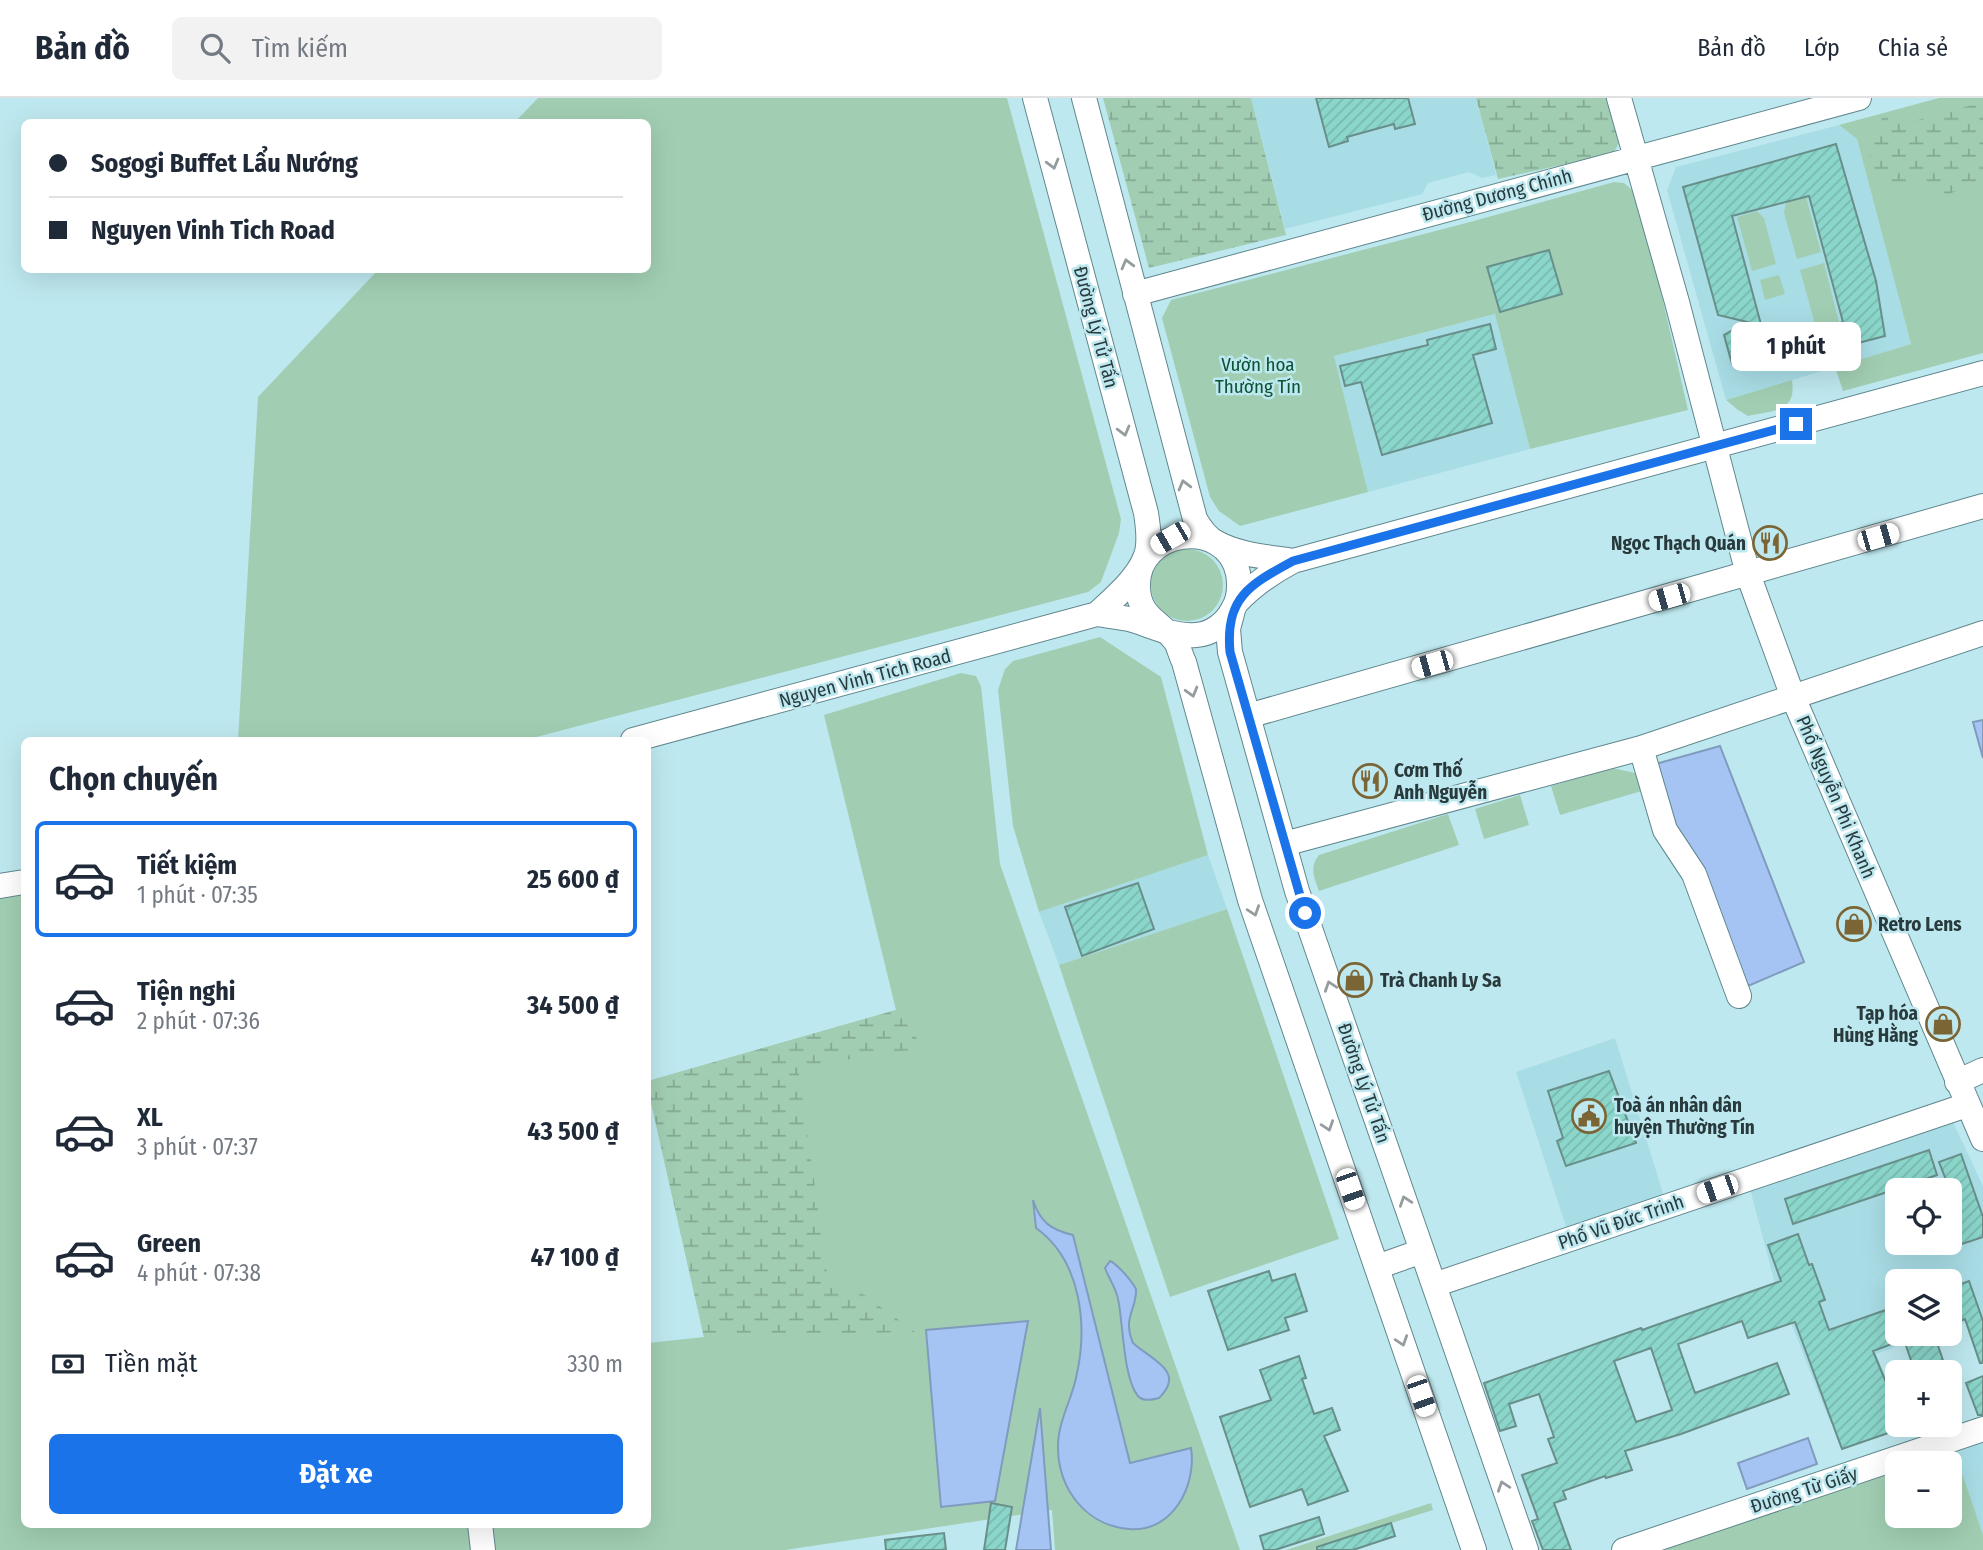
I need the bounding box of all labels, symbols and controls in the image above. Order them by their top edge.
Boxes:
search box [172,17,662,80]
text: Bản đồ [35,28,130,68]
icon: search [196,29,234,67]
text: Tìm kiếm [252,33,348,64]
text: Bản đồ [1697,34,1766,62]
text: Lớp [1804,34,1840,62]
text: Chia sẻ [1878,34,1948,62]
text: Sogogi Buffet Lẩu Nướng [91,148,358,179]
one-way arrow [1045,158,1059,170]
street label: Đường Dương Chính [1420,164,1574,226]
text: Nguyen Vinh Tich Road [91,215,335,246]
one-way arrow [1121,259,1135,271]
street label: Đường Lý Tử Tấn [1069,263,1123,391]
callout: 1 phút [1731,322,1861,372]
text: 1 phút [1766,332,1826,360]
park label: Vườn hoa Thường Tín [1215,353,1301,398]
route end [1780,408,1812,440]
one-way arrow [1116,425,1130,437]
one-way arrow [1178,479,1192,491]
car [1147,518,1194,558]
car [1855,521,1902,553]
restaurant icon: Ngọc Thạch Quán [1751,524,1789,562]
place label: Ngọc Thạch Quán [1611,532,1746,555]
car [1646,581,1693,613]
street label: Nguyen Vinh Tich Road [777,644,953,712]
car [1409,648,1456,680]
one-way arrow [1184,686,1199,698]
street label: Phố Nguyễn Phi Khanh [1791,712,1881,882]
place label: Cơm Thố Anh Nguyễn [1393,757,1487,804]
text: Chọn chuyến [49,760,218,798]
restaurant icon: Cơm Thố Anh Nguyễn [1351,762,1389,800]
icon: car [53,848,116,911]
text: Tiết kiệm [137,850,237,881]
text: 25 600 ₫ [527,864,619,895]
text: 1 phút · 07:35 [137,881,258,909]
route start [1289,897,1321,929]
one-way arrow [1246,904,1260,916]
shop icon: Retro Lens [1835,905,1873,943]
place label: Retro Lens [1878,913,1962,936]
shop icon: Trà Chanh Ly Sa [1336,961,1374,999]
place label: Trà Chanh Ly Sa [1380,969,1501,992]
icon: car [53,974,116,1037]
text: Tiện nghi [137,976,236,1007]
one-way arrow [1324,981,1338,993]
text: 34 500 ₫ [527,990,619,1021]
place label: Tạp hóa Hùng Hằng [1833,1002,1919,1047]
shop icon: Tạp hóa Hùng Hằng [1924,1005,1962,1043]
text: 2 phút · 07:36 [137,1007,260,1035]
street label: Đường Lý Tử Tấn [1333,1020,1395,1146]
place label: Toà án nhân dân huyện Thường Tín [1614,1094,1755,1139]
public building icon: Toà án nhân dân huyện Thường Tín [1570,1097,1608,1135]
icon: car [53,1100,116,1163]
text: XL [137,1102,163,1133]
text: 43 500 ₫ [527,1116,619,1147]
one-way arrow [1320,1119,1334,1132]
text: 3 phút · 07:37 [137,1133,258,1161]
car [1334,1166,1367,1212]
car [1694,1172,1741,1206]
map controls [1885,1178,1962,1528]
button: locate [1885,1178,1962,1255]
street label: Phố Vũ Đức Trinh [1555,1190,1687,1254]
one-way arrow [1399,1196,1413,1208]
icon: car [53,1226,116,1289]
text: Green [137,1228,201,1259]
text: 47 100 ₫ [531,1242,619,1273]
text: 4 phút · 07:38 [137,1259,261,1287]
button: layers [1885,1269,1962,1346]
one-way arrow [1394,1335,1408,1347]
icon: cash [49,1345,87,1383]
text: Tiền mặt [105,1348,197,1379]
text: 330 m [567,1350,623,1378]
button: + [1885,1360,1962,1437]
car [1405,1373,1438,1419]
button: Đặt xe [49,1434,623,1514]
button: − [1885,1451,1962,1528]
street label: Đường Từ Giấy [1748,1462,1861,1518]
one-way arrow [1497,1480,1511,1492]

